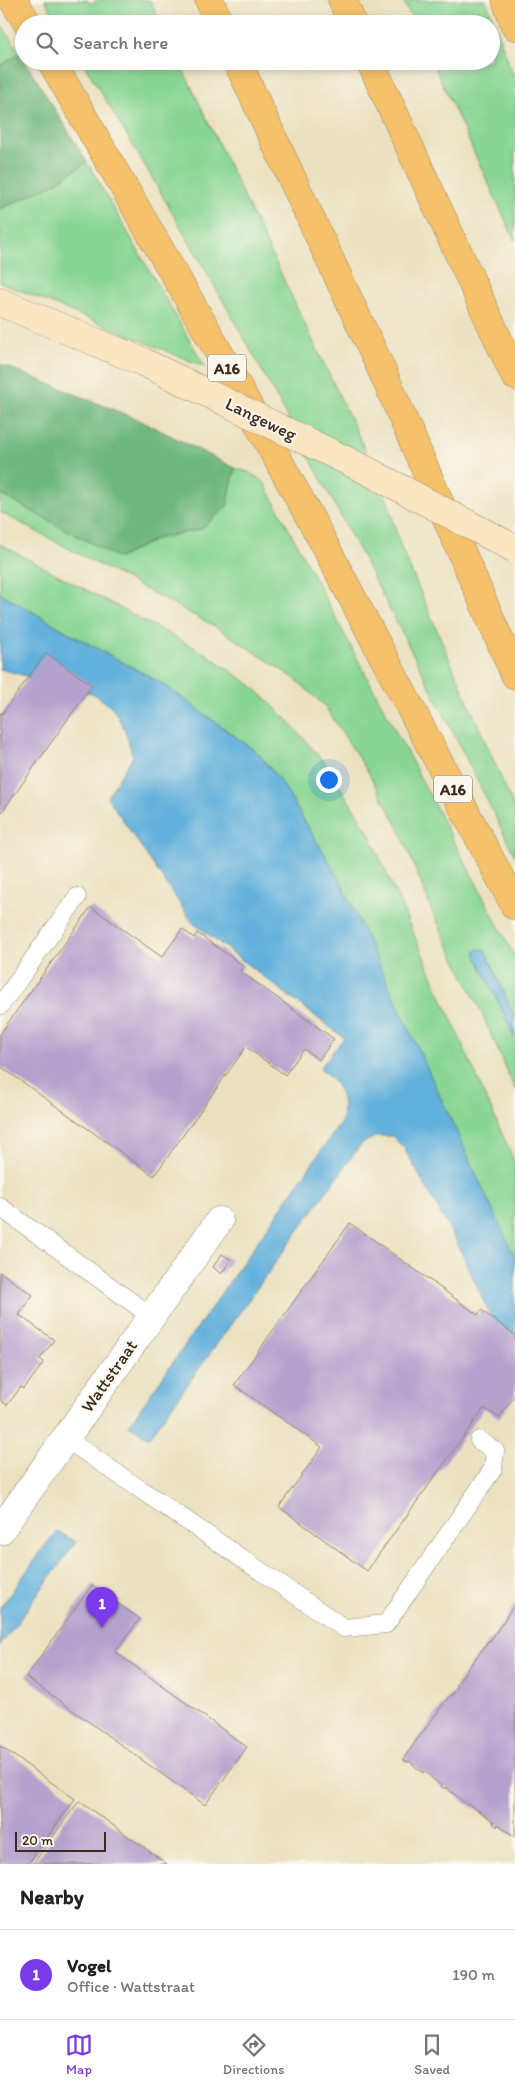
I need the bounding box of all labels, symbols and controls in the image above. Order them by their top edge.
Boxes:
search box [15,15,500,70]
icon: search [33,29,61,57]
text: Search here [73,31,168,54]
road number: A16 [208,354,246,382]
street label: Langeweg [222,392,301,446]
your location [316,767,342,793]
road number: A16 [434,776,472,802]
street label: Wattstraat [76,1335,142,1417]
pin: 1 [86,1587,118,1628]
scale bar [15,1829,106,1852]
text: 20 m [22,1832,53,1849]
text: Nearby [20,1884,84,1909]
text: Vogel [67,1954,111,1977]
text: 1 [32,1965,40,1984]
text: 190 m [452,1965,495,1984]
text: Office · Wattstraat [67,1977,195,1996]
tab: Map [65,2031,93,2078]
tab: Directions [223,2031,284,2078]
tab: Saved [414,2031,450,2078]

